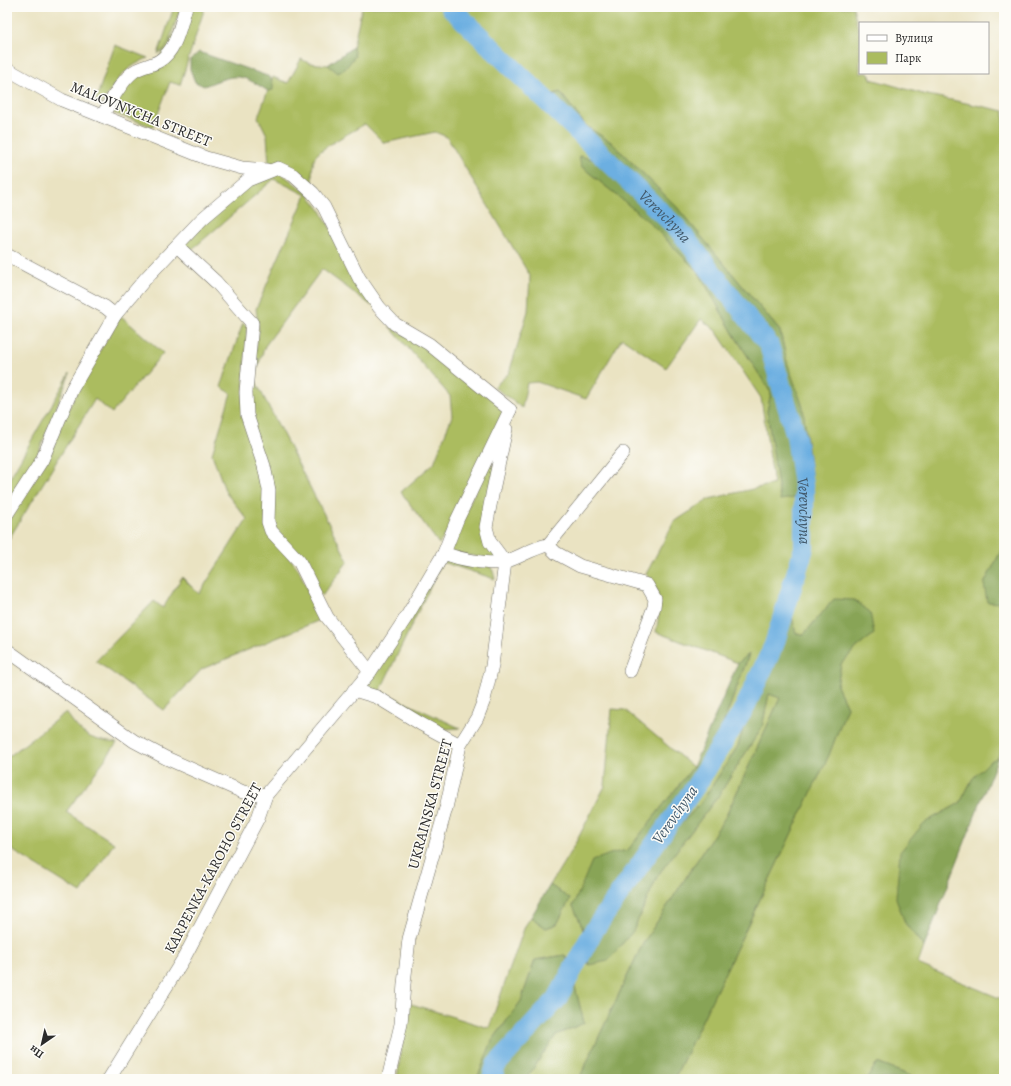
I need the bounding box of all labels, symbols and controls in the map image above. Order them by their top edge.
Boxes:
legend [859,22,989,74]
text: Вулиця [895,30,933,46]
text: Парк [895,50,921,66]
street label: MALOVNYCHA STREET [68,77,215,152]
water label: Verevchyna [633,185,696,248]
water label: Verevchyna [791,476,815,545]
street label: UKRAINSKA STREET [403,736,457,871]
street label: KARPENKA-KAROHO STREET [159,778,267,957]
water label: Verevchyna [647,781,704,849]
north arrow [22,1024,62,1064]
text: Пн [26,1041,47,1062]

